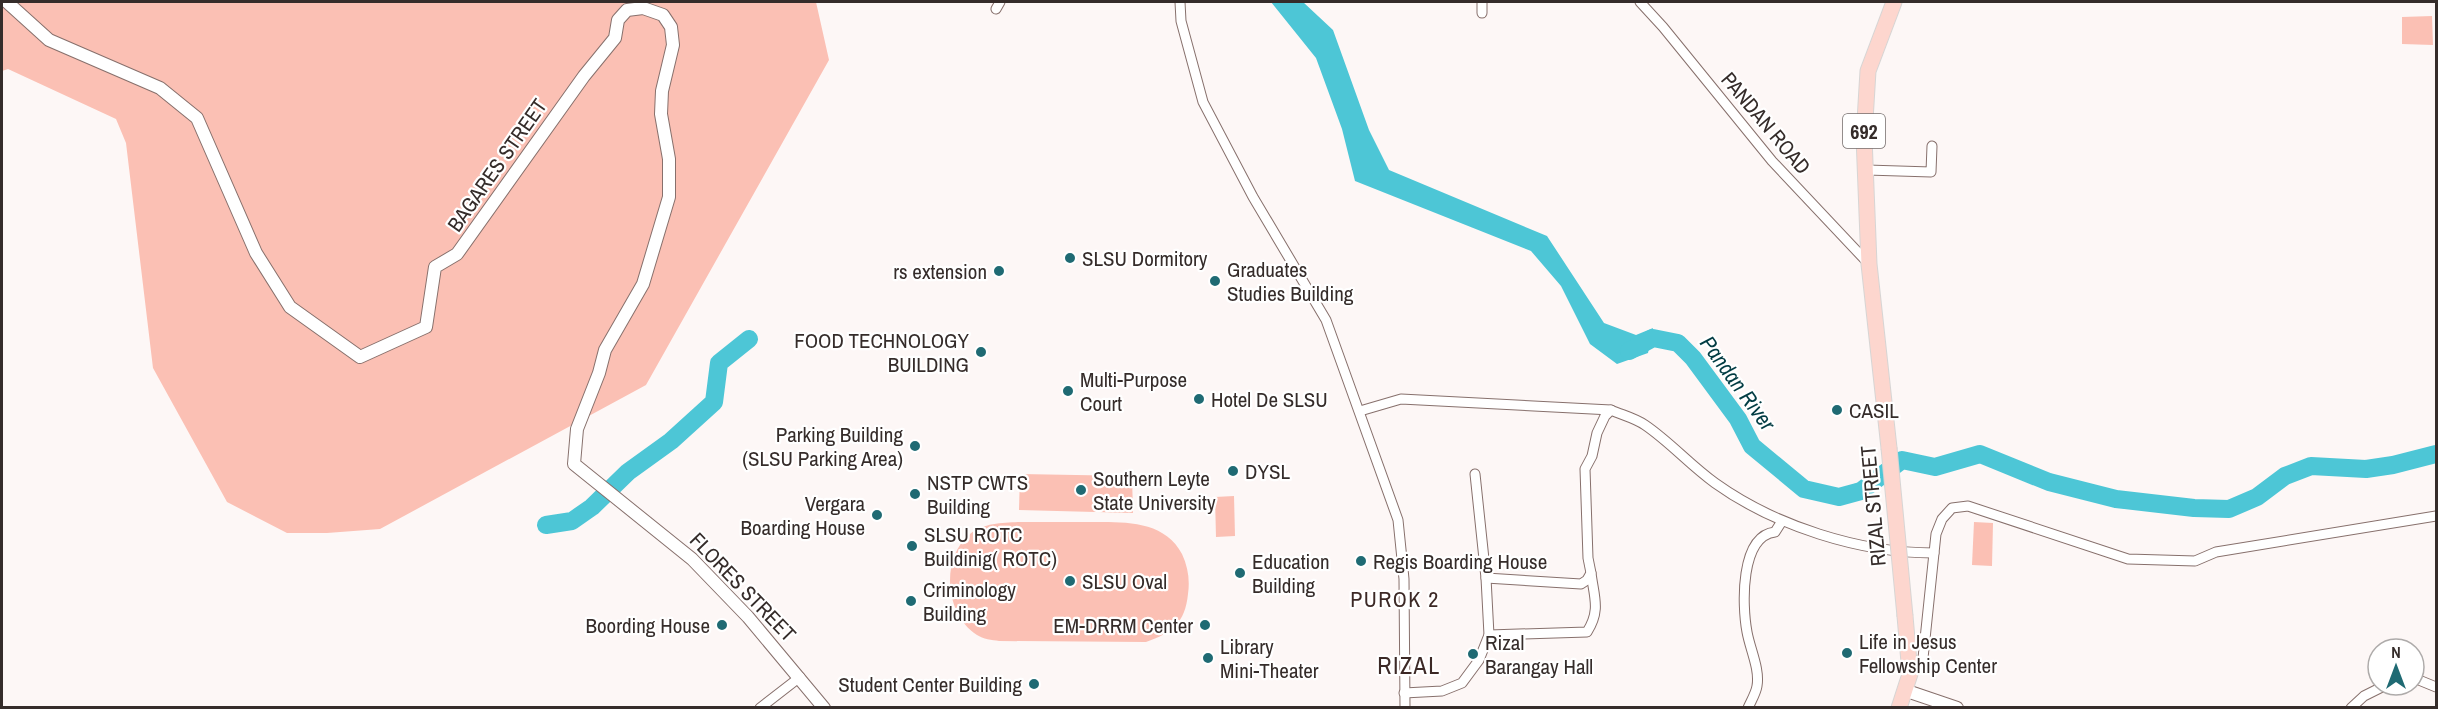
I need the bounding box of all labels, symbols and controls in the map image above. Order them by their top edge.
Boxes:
street label: PANDAN ROAD [1715,66,1817,180]
street label: BAGARES STREET [440,92,554,237]
road number: 692 [1843,114,1885,148]
place label: SLSU Dormitory [1082,244,1208,273]
marker: SLSU Dormitory [1063,251,1077,265]
place label: Graduates Studies Building [1227,255,1354,308]
place label: rs extension [893,257,987,286]
marker: rs extension [992,264,1006,278]
marker: Graduates Studies Building [1208,274,1222,288]
place label: FOOD TECHNOLOGY BUILDING [794,326,970,379]
water label: Pandan River [1693,330,1783,437]
marker: FOOD TECHNOLOGY BUILDING [974,345,988,359]
place label: Multi-Purpose Court [1080,365,1187,418]
marker: Multi-Purpose Court [1061,384,1075,398]
place label: Hotel De SLSU [1211,385,1328,414]
marker: Hotel De SLSU [1192,392,1206,406]
place label: CASIL [1849,396,1899,425]
marker: CASIL [1830,403,1844,417]
place label: Parking Building (SLSU Parking Area) [742,420,903,473]
marker: Parking Building (SLSU Parking Area) [908,439,922,453]
street label: RIZAL STREET [1853,444,1893,567]
place label: DYSL [1245,457,1290,486]
place label: Southern Leyte State University [1093,464,1216,517]
marker: DYSL [1226,464,1240,478]
place label: NSTP CWTS Building [927,468,1028,521]
marker: Southern Leyte State University [1074,483,1088,497]
marker: NSTP CWTS Building [908,487,922,501]
place label: Vergara Boarding House [741,489,865,542]
marker: Vergara Boarding House [870,508,884,522]
place label: SLSU ROTC Buildinig( ROTC) [924,520,1057,573]
street label: FLORES STREET [683,526,803,648]
marker: SLSU ROTC Buildinig( ROTC) [905,539,919,553]
place label: Education Building [1252,547,1330,600]
place label: Regis Boarding House [1373,547,1547,576]
marker: Regis Boarding House [1354,554,1368,568]
marker: Education Building [1233,566,1247,580]
place label: SLSU Oval [1082,567,1167,596]
marker: SLSU Oval [1063,574,1077,588]
place label: Criminology Building [923,575,1016,628]
district label: PUROK 2 [1350,584,1440,614]
marker: Criminology Building [904,594,918,608]
place label: Boording House [586,611,710,640]
place label: EM-DRRM Center [1053,611,1193,640]
marker: Boording House [715,618,729,632]
marker: EM-DRRM Center [1198,618,1212,632]
place label: Life in Jesus Fellowship Center [1859,627,1997,680]
place label: Rizal Barangay Hall [1485,628,1593,681]
place label: Library Mini-Theater [1220,632,1319,685]
north arrow [2366,637,2426,697]
text: N [2391,641,2401,663]
marker: Life in Jesus Fellowship Center [1840,646,1854,660]
marker: Rizal Barangay Hall [1466,647,1480,661]
district label: RIZAL [1377,649,1441,681]
marker: Library Mini-Theater [1201,651,1215,665]
place label: Student Center Building [838,670,1022,699]
marker: Student Center Building [1027,677,1041,691]

